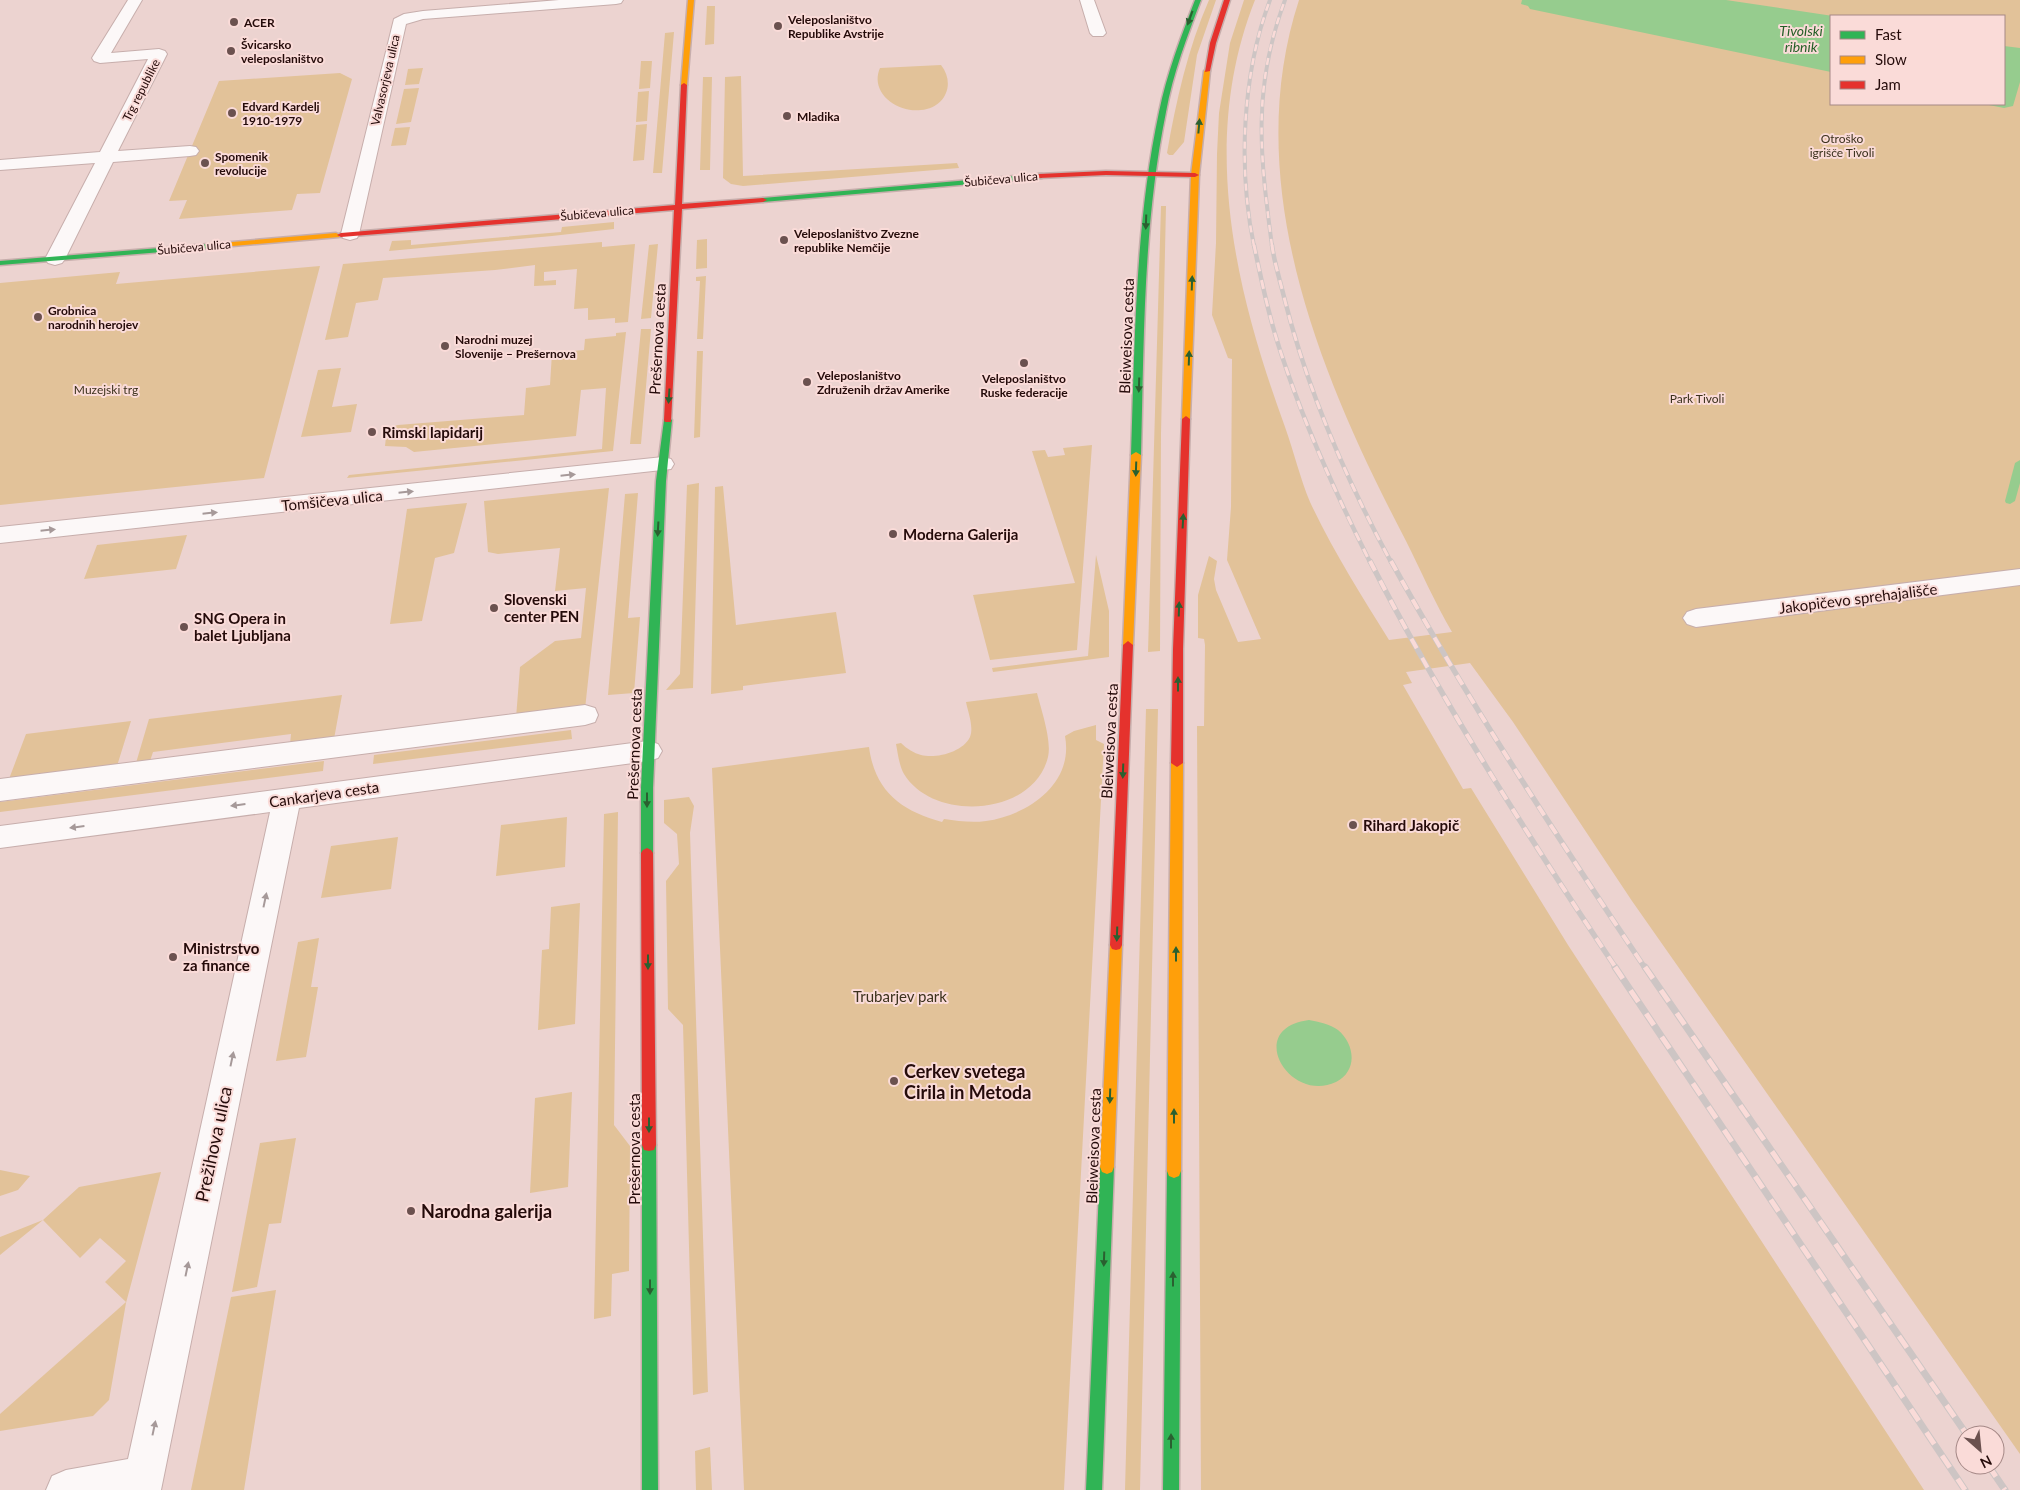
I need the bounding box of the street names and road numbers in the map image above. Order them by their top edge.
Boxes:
street label: Valvasorjeva ulica [367,33,403,127]
street label: Trg republike [119,56,163,124]
street label: Šubičeva ulica [964,168,1038,190]
street label: Šubičeva ulica [560,202,634,224]
street label: Šubičeva ulica [157,236,231,258]
street label: Bleiweisova cesta [1115,278,1137,394]
street label: Prešernova cesta [645,283,669,395]
street label: Tomšičeva ulica [280,486,384,514]
street label: Jakopičevo sprehajališče [1778,579,1938,617]
street label: Bleiweisova cesta [1097,683,1121,799]
street label: Prešernova cesta [623,688,645,800]
street label: Cankarjeva cesta [268,777,380,811]
street label: Prežihova ulica [190,1084,236,1204]
street label: Bleiweisova cesta [1082,1088,1104,1204]
street label: Prešernova cesta [625,1093,643,1205]

